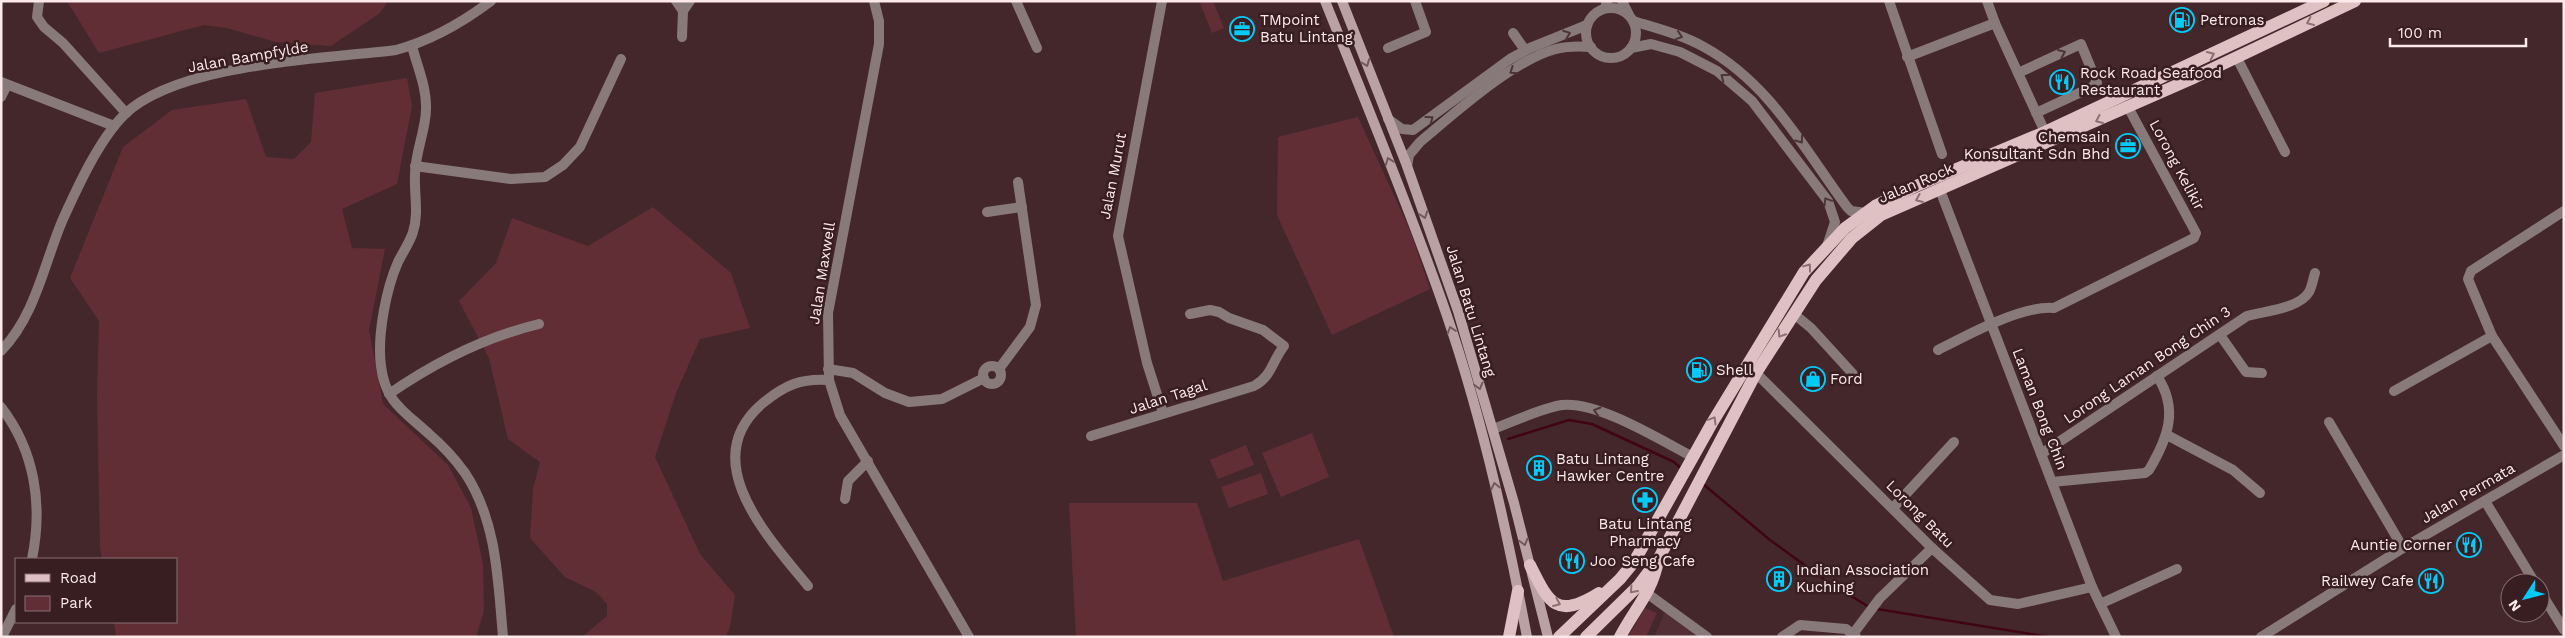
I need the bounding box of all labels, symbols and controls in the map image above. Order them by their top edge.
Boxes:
fuel station icon: Petronas [2169,7,2195,33]
place label: TMpoint Batu Lintang [1260,11,1353,46]
place label: Petronas [2200,11,2264,29]
scale bar [2390,15,2526,47]
office icon: TMpoint Batu Lintang [1229,16,1255,42]
one-way arrow [2307,16,2316,26]
text: 100 m [2398,24,2442,42]
one-way arrow [1562,30,1571,40]
one-way arrow [1674,31,1683,41]
street label: Jalan Bampfylde [186,38,310,76]
one-way arrow [2057,48,2066,59]
one-way arrow [2206,50,2215,61]
one-way arrow [1360,58,1370,67]
place label: Rock Road Seafood Restaurant [2080,64,2222,99]
one-way arrow [1509,65,1518,74]
restaurant icon: Rock Road Seafood Restaurant [2049,69,2075,95]
one-way arrow [1721,74,1730,82]
one-way arrow [2095,113,2104,124]
one-way arrow [1424,116,1434,125]
street label: Lorong Kelikir [2146,117,2208,213]
place label: Chemsain Konsultant Sdn Bhd [1964,128,2110,163]
street label: Jalan Murut [1096,130,1130,221]
office icon: Chemsain Konsultant Sdn Bhd [2115,133,2141,159]
one-way arrow [1794,135,1803,144]
one-way arrow [1385,157,1395,166]
street label: Jalan Rock [1876,159,1957,207]
one-way arrow [1915,193,1924,204]
one-way arrow [1824,198,1834,207]
one-way arrow [1418,210,1428,218]
street label: Jalan Maxwell [805,220,839,326]
street label: Jalan Batu Lintang [1442,243,1500,379]
one-way arrow [1803,264,1811,273]
street label: Lorong Laman Bong Chin 3 [2060,302,2234,428]
one-way arrow [1447,326,1457,335]
one-way arrow [1778,328,1787,338]
street label: Laman Bong Chin [2009,346,2071,472]
fuel station icon: Shell [1686,357,1712,383]
place label: Shell [1716,361,1753,379]
shop icon: Ford [1800,366,1826,392]
place label: Ford [1830,370,1863,388]
street label: Jalan Tagal [1127,376,1210,418]
one-way arrow [1474,381,1484,389]
one-way arrow [1593,406,1602,416]
one-way arrow [1707,417,1717,426]
place label: Batu Lintang Hawker Centre [1556,450,1665,485]
building icon: Batu Lintang Hawker Centre [1526,455,1552,481]
street label: Jalan Permata [2418,459,2519,527]
street label: Lorong Batu [1882,476,1958,552]
one-way arrow [1490,482,1501,491]
pharmacy icon: Batu Lintang Pharmacy [1632,487,1658,513]
place label: Batu Lintang Pharmacy [1599,515,1691,550]
restaurant icon: Auntie Corner [2456,532,2482,558]
place label: Auntie Corner [2350,536,2452,554]
one-way arrow [1518,538,1528,546]
restaurant icon: Joo Seng Cafe [1559,548,1585,574]
place label: Joo Seng Cafe [1590,552,1695,570]
legend [15,558,178,623]
place label: Indian Association Kuching [1796,561,1929,596]
building icon: Indian Association Kuching [1766,566,1792,592]
restaurant icon: Railwey Cafe [2418,568,2444,594]
text: Road [60,569,97,587]
place label: Railwey Cafe [2321,572,2414,590]
north arrow [2500,573,2550,623]
one-way arrow [1630,585,1639,594]
text: Park [60,594,93,612]
one-way arrow [1552,596,1561,607]
text: N [2505,597,2524,615]

